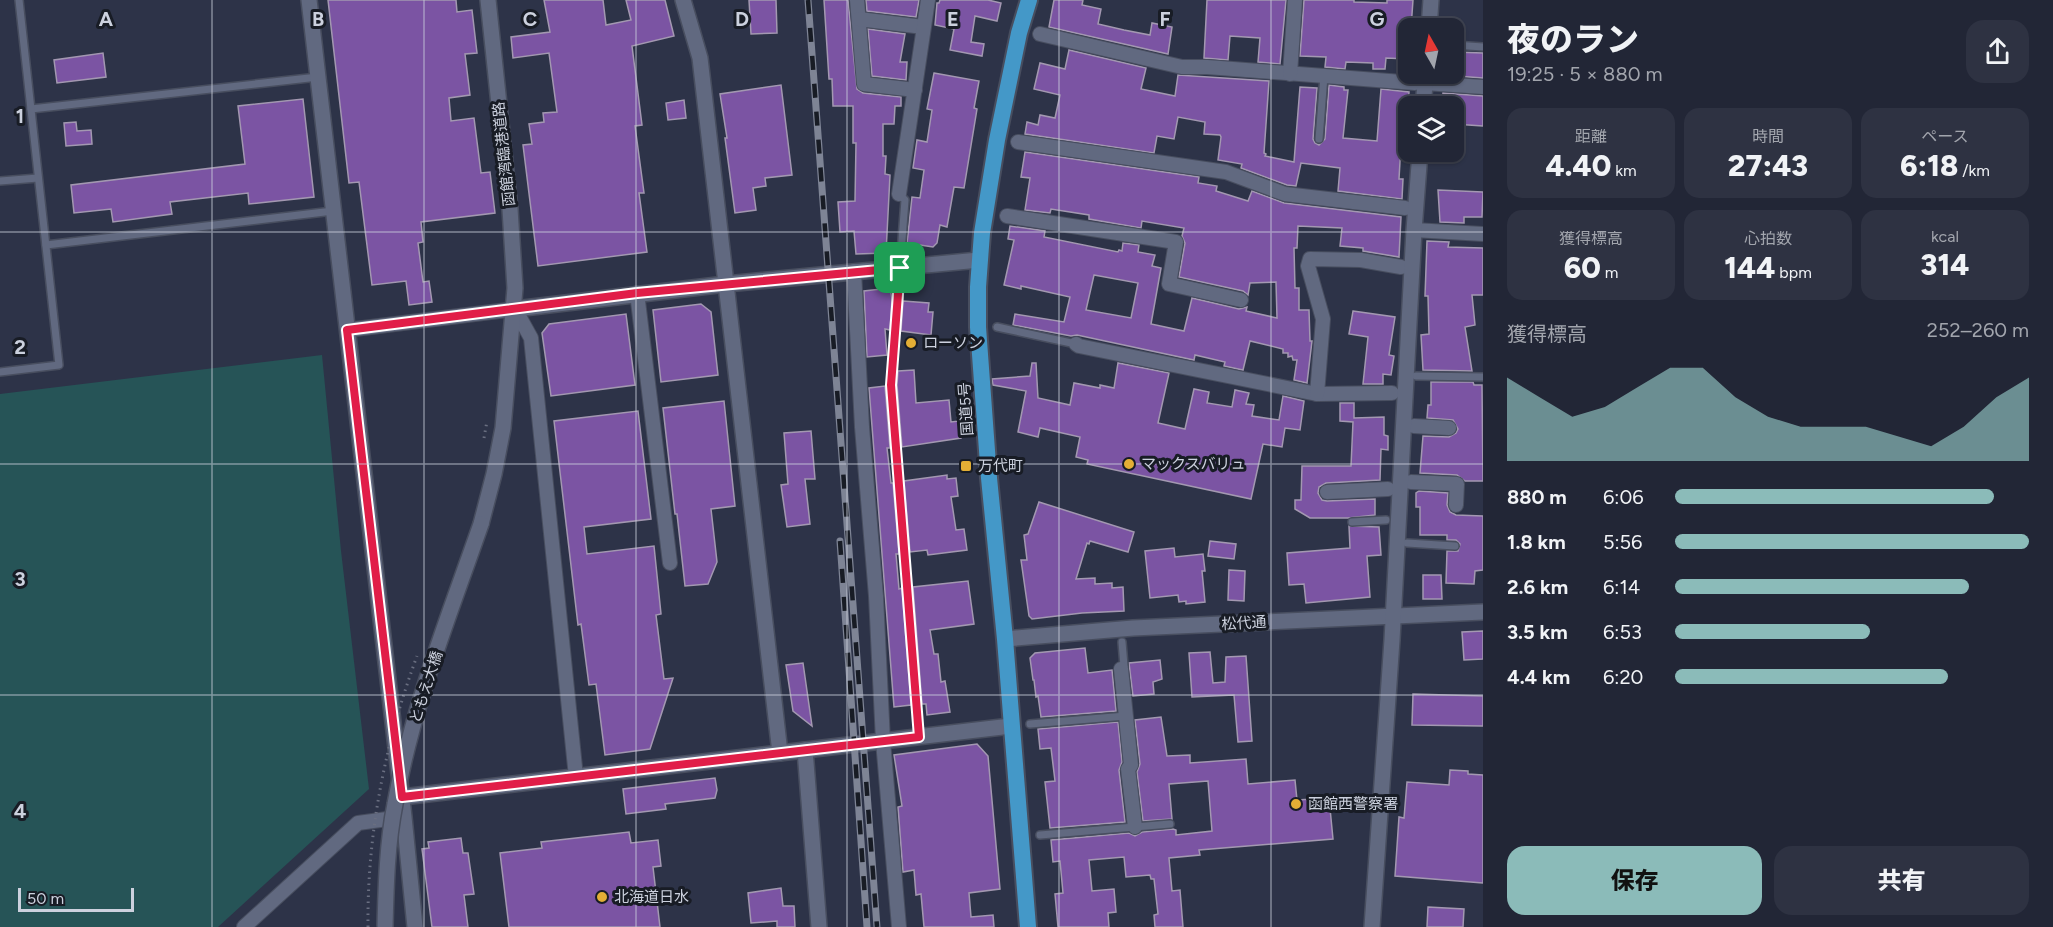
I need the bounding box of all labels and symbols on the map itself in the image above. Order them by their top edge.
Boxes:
text: A [99,7,114,31]
text: B [312,7,324,31]
text: C [523,7,537,31]
text: D [735,7,749,31]
text: E [947,7,959,31]
text: F [1159,7,1171,31]
text: G [1370,7,1385,31]
north arrow [1398,18,1464,84]
street label: 函館湾臨港道路 [490,101,518,207]
text: 1 [16,104,24,128]
pin [874,242,925,293]
place label: ローソン [923,334,983,352]
text: 2 [14,335,26,359]
marker: ローソン [904,336,918,350]
street label: 国道5号 [955,382,977,436]
place label: マックスバリュ [1141,455,1246,473]
place label: 万代町 [978,457,1023,475]
marker: マックスバリュ [1122,457,1136,471]
marker: 万代町 [959,459,973,473]
text: 3 [14,567,26,591]
street label: 松代通 [1221,613,1267,633]
street label: ともえ大橋 [406,649,446,725]
place label: 函館西警察署 [1308,795,1398,813]
marker: 函館西警察署 [1289,797,1303,811]
text: 4 [14,799,27,823]
scale bar [18,885,134,912]
place label: 北海道日水 [614,888,689,906]
marker: 北海道日水 [595,890,609,904]

